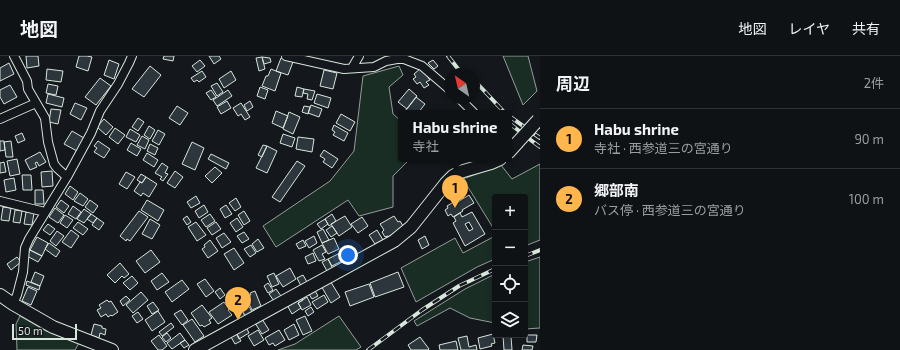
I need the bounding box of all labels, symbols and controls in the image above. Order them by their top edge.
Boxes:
text: 地図 [20,17,58,40]
text: 地図 [738,20,766,37]
text: レイヤ [788,20,830,37]
text: 共有 [852,20,880,37]
north arrow [444,68,480,104]
text: 周辺 [556,73,590,93]
text: 2件 [864,75,884,91]
popup [398,110,512,162]
text: Habu shrine [413,118,497,136]
text: Habu shrine [594,120,679,138]
text: 1 [566,131,572,147]
text: 90 m [854,131,884,147]
text: 寺社 [413,138,439,154]
text: 寺社 · 西参道三の宮通り [594,140,733,156]
pin: 1 [442,175,468,208]
text: 郷部南 [594,181,639,199]
text: 2 [565,191,573,207]
text: 100 m [849,191,884,207]
map controls [492,194,528,338]
button: + [492,194,528,230]
text: バス停 · 西参道三の宮通り [594,202,746,218]
button: − [492,230,528,266]
your location [338,245,358,265]
button: locate [492,266,528,302]
pin: 2 [225,287,251,320]
button: layers [492,302,528,338]
scale bar [12,322,77,341]
text: 50 m [18,324,43,337]

